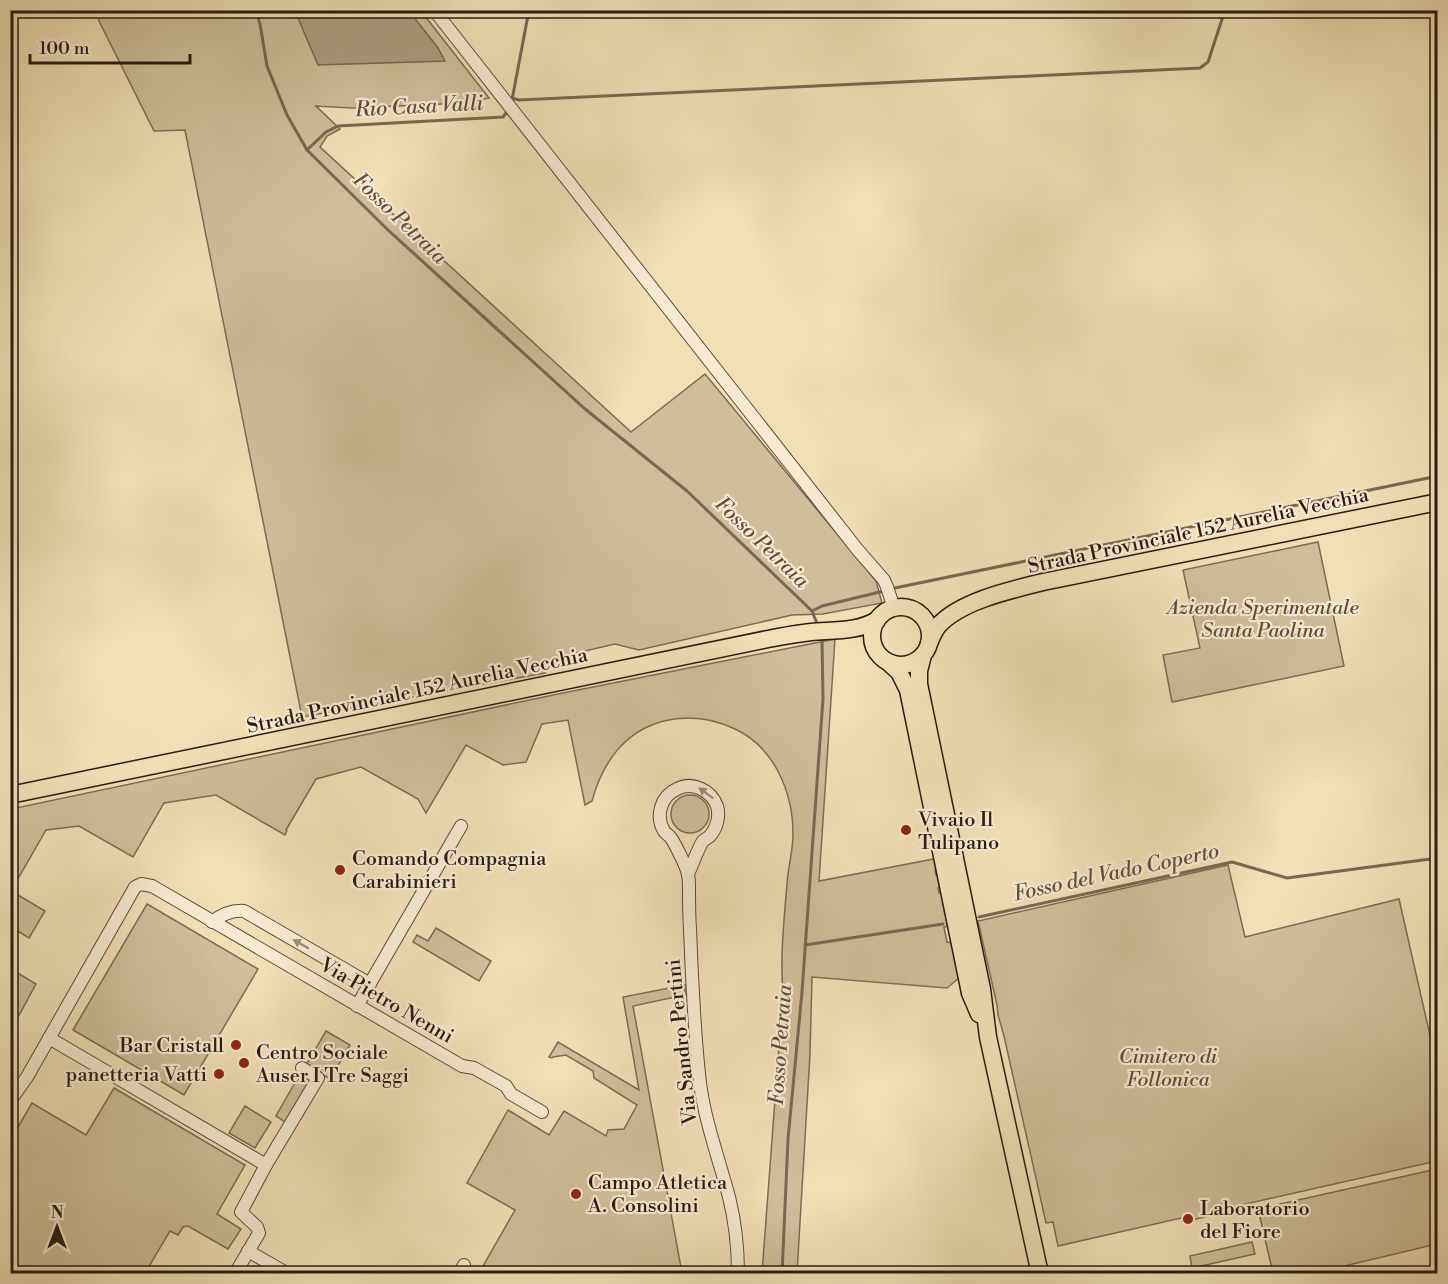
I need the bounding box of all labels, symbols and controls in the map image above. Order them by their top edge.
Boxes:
scale bar [30,27,190,65]
text: 100 m [39,37,90,60]
water label: Rio Casa Valli [353,91,484,123]
water label: Fosso Petraia [347,167,452,270]
street label: Strada Provinciale 152 Aurelia Vecchia [1025,483,1372,580]
water label: Fosso Petraia [709,491,814,594]
park label: Azienda Sperimentale Santa Paolina [1165,596,1360,644]
street label: Strada Provinciale 152 Aurelia Vecchia [244,643,591,740]
one-way arrow [698,788,713,800]
place label: Vivaio Il Tulipano [917,808,999,856]
marker: Vivaio Il Tulipano [899,823,913,837]
water label: Fosso del Vado Coperto [1011,838,1221,907]
place label: Comando Compagnia Carabinieri [352,847,547,895]
marker: Comando Compagnia Carabinieri [333,863,347,877]
one-way arrow [293,939,309,950]
street label: Via Pietro Nenni [314,952,458,1050]
street label: Via Sandro Pertini [661,957,704,1127]
water label: Fosso Petraia [764,984,798,1106]
place label: Bar Cristall [118,1034,224,1059]
marker: Bar Cristall [229,1038,243,1052]
place label: Centro Sociale Auser I Tre Saggi [255,1041,410,1089]
park label: Cimitero di Follonica [1119,1045,1218,1093]
marker: Centro Sociale Auser I Tre Saggi [237,1056,251,1070]
place label: panetteria Vatti [66,1063,207,1088]
marker: panetteria Vatti [212,1067,226,1081]
place label: Campo Atletica A. Consolini [587,1171,728,1219]
marker: Campo Atletica A. Consolini [569,1187,583,1201]
north arrow [27,1197,87,1257]
place label: Laboratorio del Fiore [1200,1197,1310,1245]
text: N [51,1203,64,1223]
marker: Laboratorio del Fiore [1181,1212,1195,1226]

